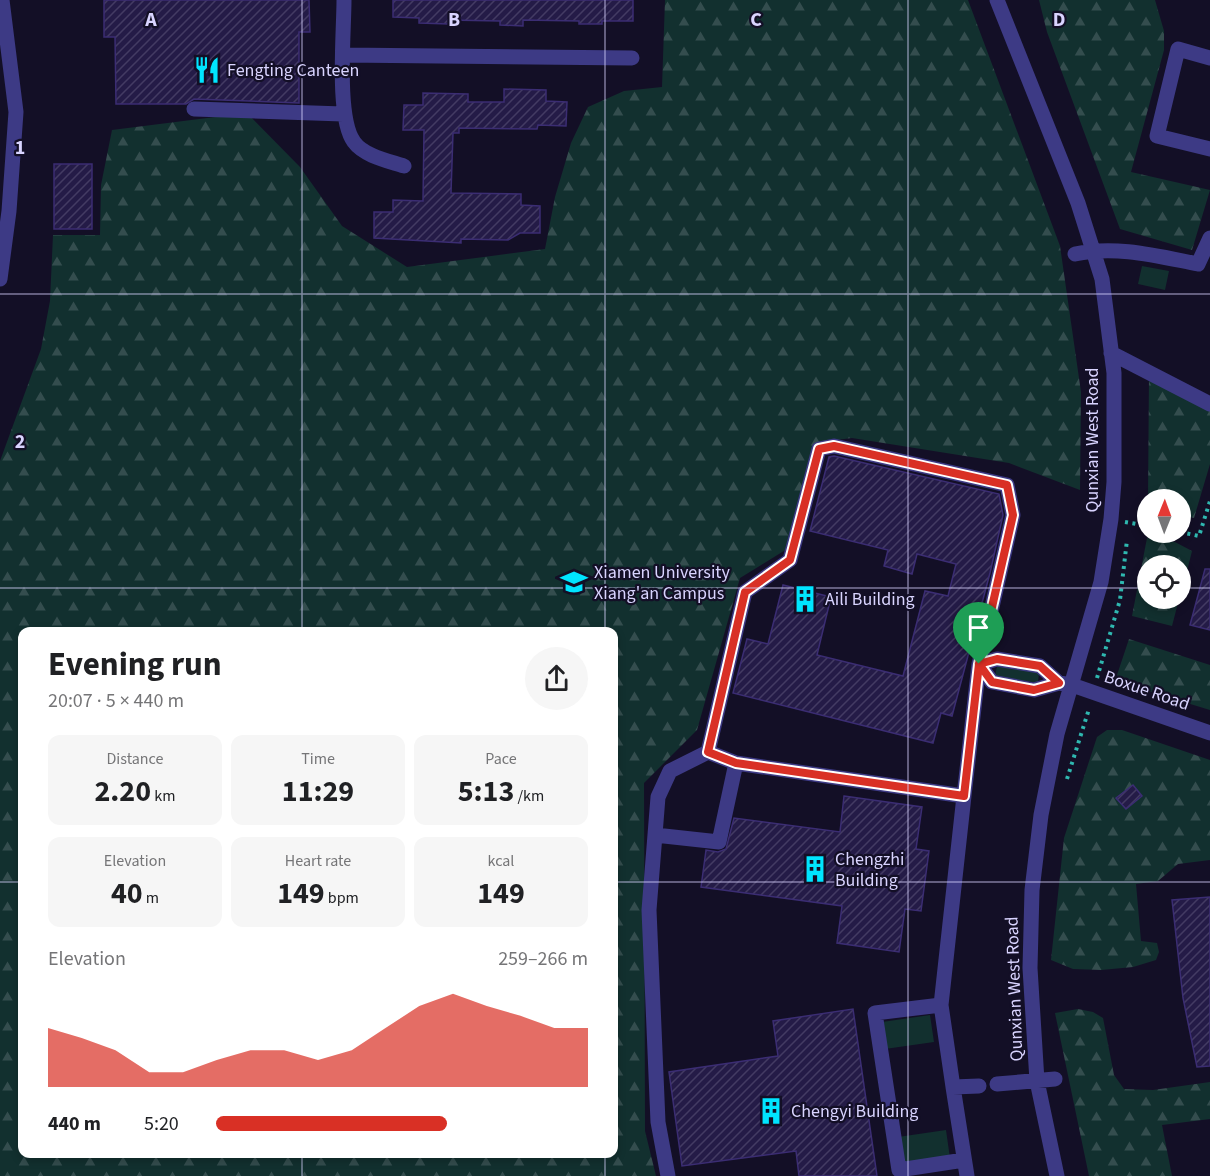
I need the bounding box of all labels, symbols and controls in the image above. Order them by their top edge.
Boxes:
text: A [144,6,157,34]
text: B [448,6,460,34]
text: C [750,6,762,34]
text: D [1053,6,1065,34]
restaurant icon: Fengting Canteen [192,55,222,85]
place label: Fengting Canteen [227,58,359,83]
text: 1 [15,134,25,162]
street label: Qunxian West Road [1080,367,1105,513]
text: 2 [15,428,25,456]
north arrow [1137,489,1191,543]
map controls [1137,489,1191,609]
button: locate [1137,555,1191,609]
place label: Xiamen University Xiang'an Campus [594,560,730,606]
school or university icon: Xiamen University Xiang'an Campus [559,567,589,597]
building icon: Aili Building [790,584,820,614]
place label: Aili Building [825,587,915,612]
pin [953,602,1004,664]
icon: arrive [962,611,995,644]
text: Evening run [48,641,222,688]
button: share [525,647,588,710]
street label: Boxue Road [1101,664,1193,717]
text: 20:07 · 5 × 440 m [48,687,184,715]
text: Distance [107,748,163,770]
text: Time [301,748,335,770]
text: Pace [485,748,517,770]
text: 2.20 [95,770,151,813]
text: 11:29 [282,770,354,813]
text: 5:13 [458,770,514,813]
text: km [151,785,175,807]
text: /km [514,785,544,807]
place label: Chengzhi Building [835,847,905,893]
text: Elevation [104,850,166,872]
text: Heart rate [285,850,351,872]
text: kcal [488,850,514,872]
building icon: Chengzhi Building [800,854,830,884]
text: 40 [111,872,143,915]
text: 149 [277,872,325,915]
text: 149 [477,872,525,915]
text: m [143,887,159,909]
text: bpm [325,887,359,909]
street label: Qunxian West Road [999,916,1030,1062]
text: Elevation [48,945,126,973]
text: 259–266 m [498,945,588,973]
building icon: Chengyi Building [756,1096,786,1126]
place label: Chengyi Building [791,1099,918,1124]
text: 440 m [48,1110,101,1138]
text: 5:20 [144,1110,179,1138]

